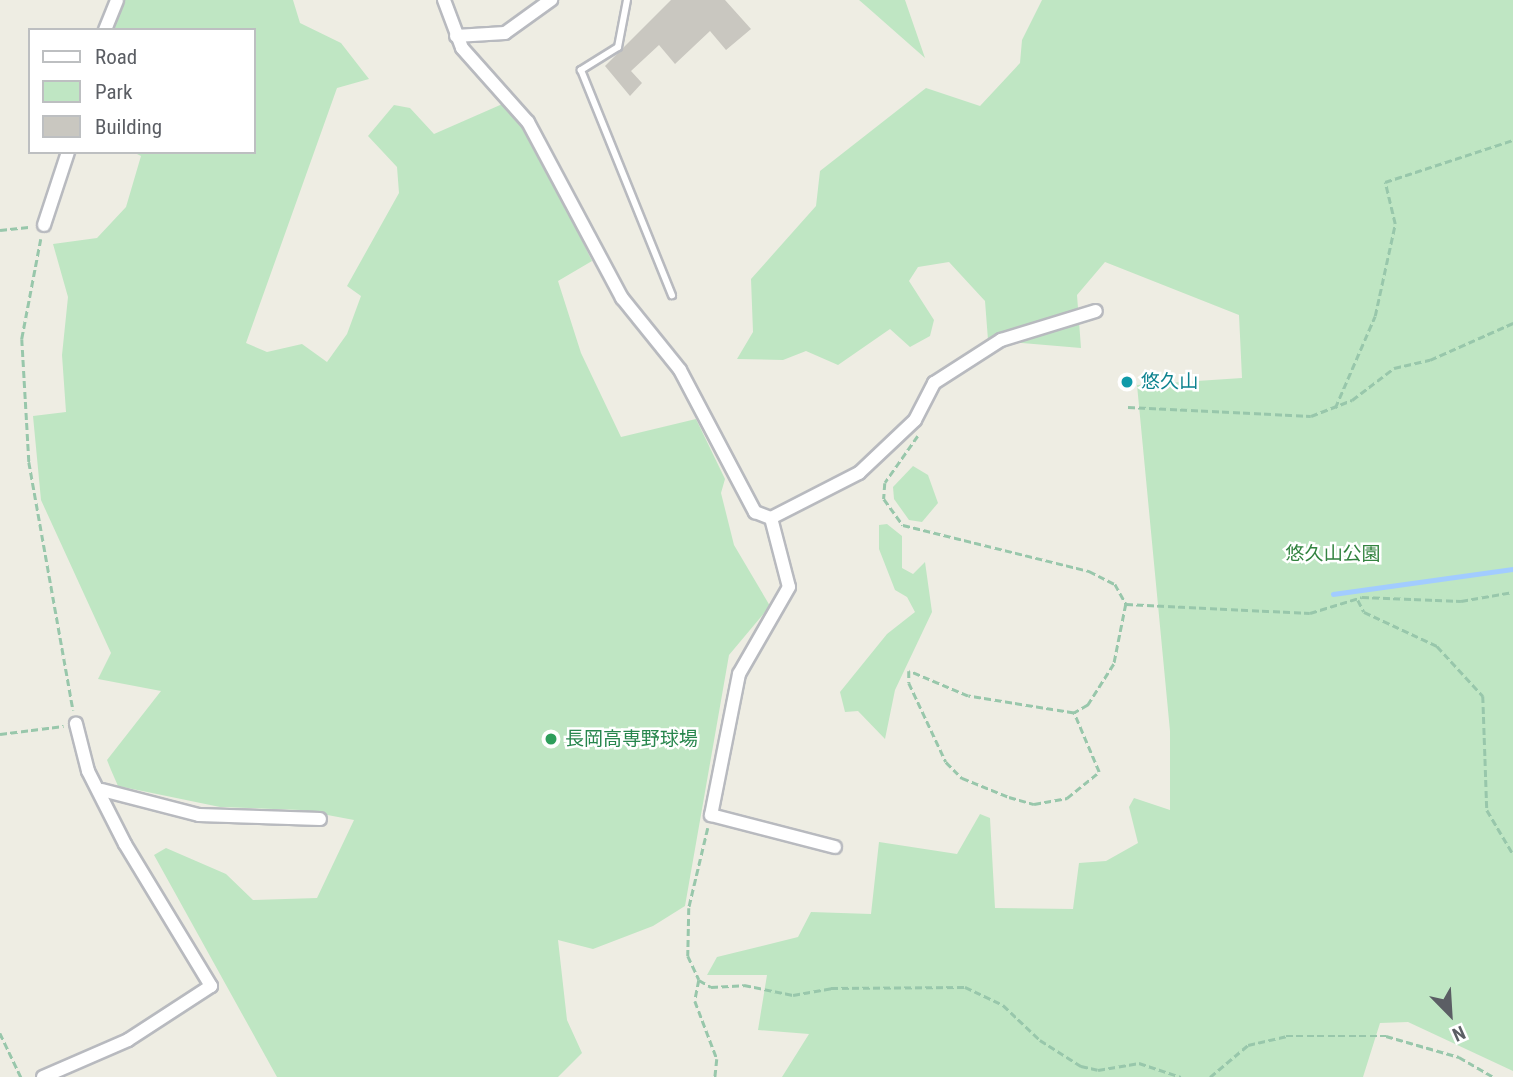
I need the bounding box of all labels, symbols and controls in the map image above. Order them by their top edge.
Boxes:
legend [28,28,256,154]
text: Road [95,45,137,69]
text: Park [95,80,132,104]
text: Building [95,115,162,139]
place label: 悠久山 [1141,371,1198,393]
marker: 悠久山 [1119,374,1135,390]
park label: 悠久山公園 [1286,543,1380,565]
place label: 長岡高専野球場 [565,728,698,750]
marker: 長岡高専野球場 [543,731,559,747]
north arrow [1415,979,1485,1049]
text: N [1449,1021,1469,1047]

